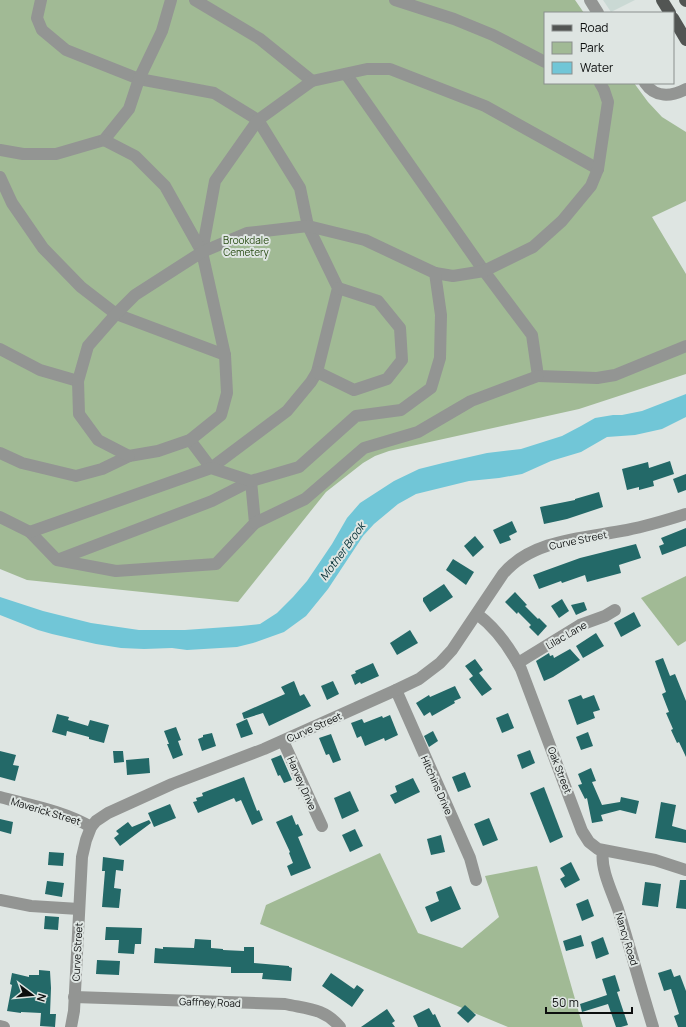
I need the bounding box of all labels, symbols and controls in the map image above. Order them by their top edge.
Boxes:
legend [544,12,674,84]
text: Road [580,19,608,36]
text: Park [580,39,605,56]
text: Water [580,59,614,76]
park label: Brookdale Cemetery [223,233,270,259]
water label: Mother Brook [316,518,369,583]
street label: Curve Street [548,527,608,553]
street label: Lilac Lane [543,618,589,652]
street label: Curve Street [284,709,344,745]
street label: Oak Street [545,745,575,795]
street label: Hitchins Drive [418,753,456,817]
street label: Harvey Drive [284,754,320,812]
street label: Maverick Street [9,794,83,828]
street label: Nancy Road [612,911,642,967]
street label: Curve Street [68,922,86,982]
north arrow [12,975,52,1015]
scale bar [546,989,632,1015]
text: N [34,992,50,1004]
street label: Gaffney Road [179,994,241,1010]
text: 50 m [552,994,579,1011]

